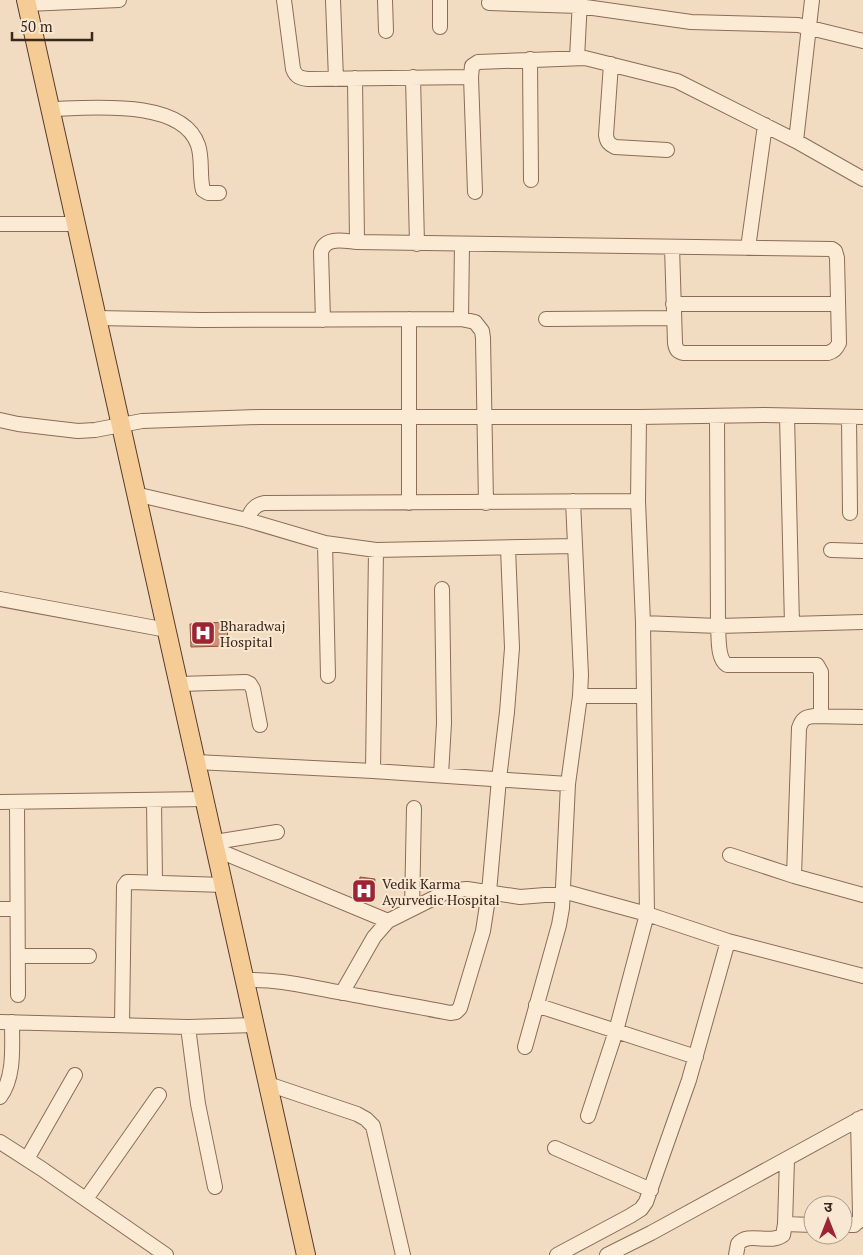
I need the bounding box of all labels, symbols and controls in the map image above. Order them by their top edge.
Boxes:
scale bar [12,10,92,42]
text: 50 m [20,16,53,36]
place label: Bharadwaj Hospital [220,616,285,651]
hospital icon: Bharadwaj Hospital [190,620,216,646]
place label: Vedik Karma Ayurvedic Hospital [382,874,500,909]
hospital icon: Vedik Karma Ayurvedic Hospital [351,878,377,904]
north arrow [803,1195,853,1245]
text: उ [824,1197,833,1216]

